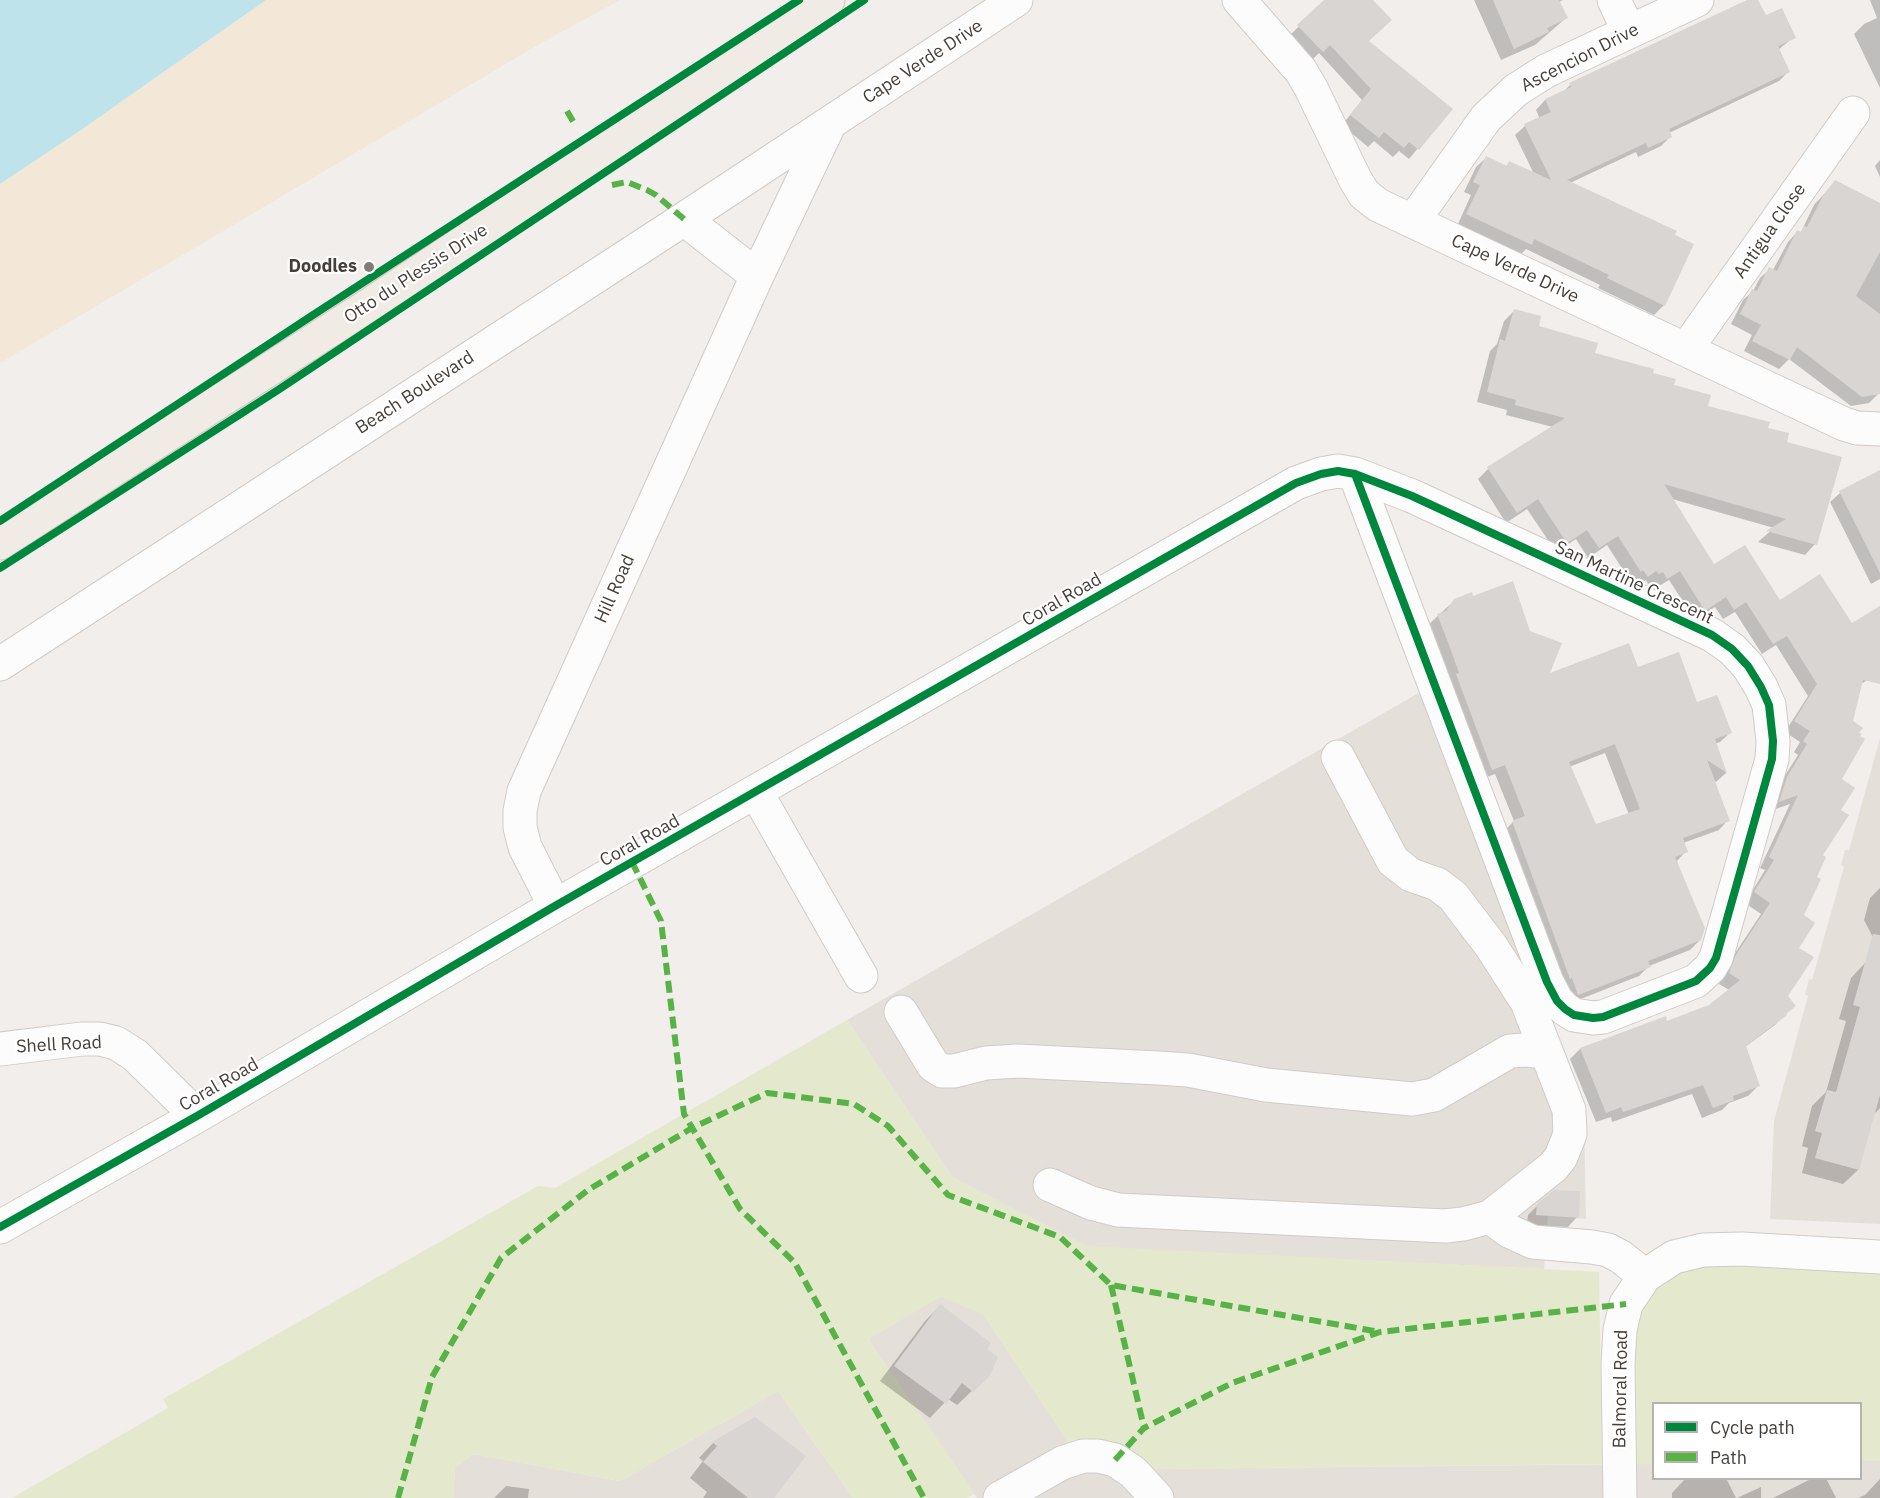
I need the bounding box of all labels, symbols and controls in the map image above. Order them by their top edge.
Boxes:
street label: Cape Verde Drive [859,15,987,109]
street label: Ascencion Drive [1518,19,1642,97]
street label: Antigua Close [1729,179,1811,283]
street label: Otto du Plessis Drive [340,220,492,328]
street label: Cape Verde Drive [1448,230,1582,308]
place label: Doodles [289,256,357,278]
marker: Doodles [362,260,376,274]
street label: Beach Boulevard [352,347,478,439]
street label: San Martine Crescent [1551,537,1717,629]
street label: Hill Road [590,551,640,627]
street label: Coral Road [1019,569,1105,631]
street label: Coral Road [596,810,684,872]
street label: Shell Road [16,1032,102,1058]
street label: Coral Road [176,1054,262,1116]
street label: Balmoral Road [1609,1329,1633,1449]
legend [1652,1402,1862,1480]
text: Cycle path [1710,1416,1795,1439]
text: Path [1710,1446,1747,1469]

